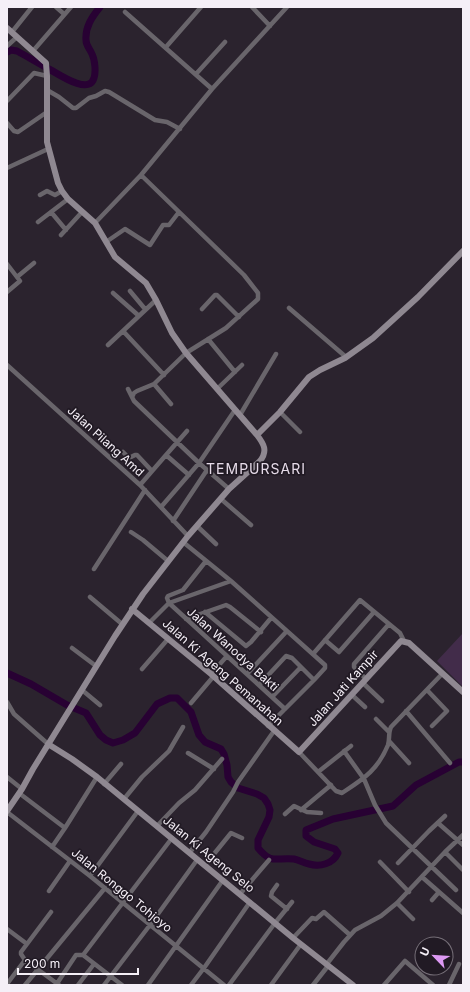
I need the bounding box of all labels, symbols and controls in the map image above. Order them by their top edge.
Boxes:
street label: Jalan Pilang Amd [65,403,147,479]
district label: TEMPURSARI [206,460,306,477]
street label: Jalan Wanodya Bakti [184,604,282,694]
street label: Jalan Ki Ageng Pemanahan [159,615,287,729]
street label: Jalan Jati Kampir [305,646,382,729]
street label: Jalan Ki Ageng Selo [160,812,258,896]
street label: Jalan Ronggo Tohjoyo [69,845,175,935]
north arrow [414,936,454,976]
text: U [417,945,433,958]
scale bar [18,950,138,976]
text: 200 m [24,956,60,971]

